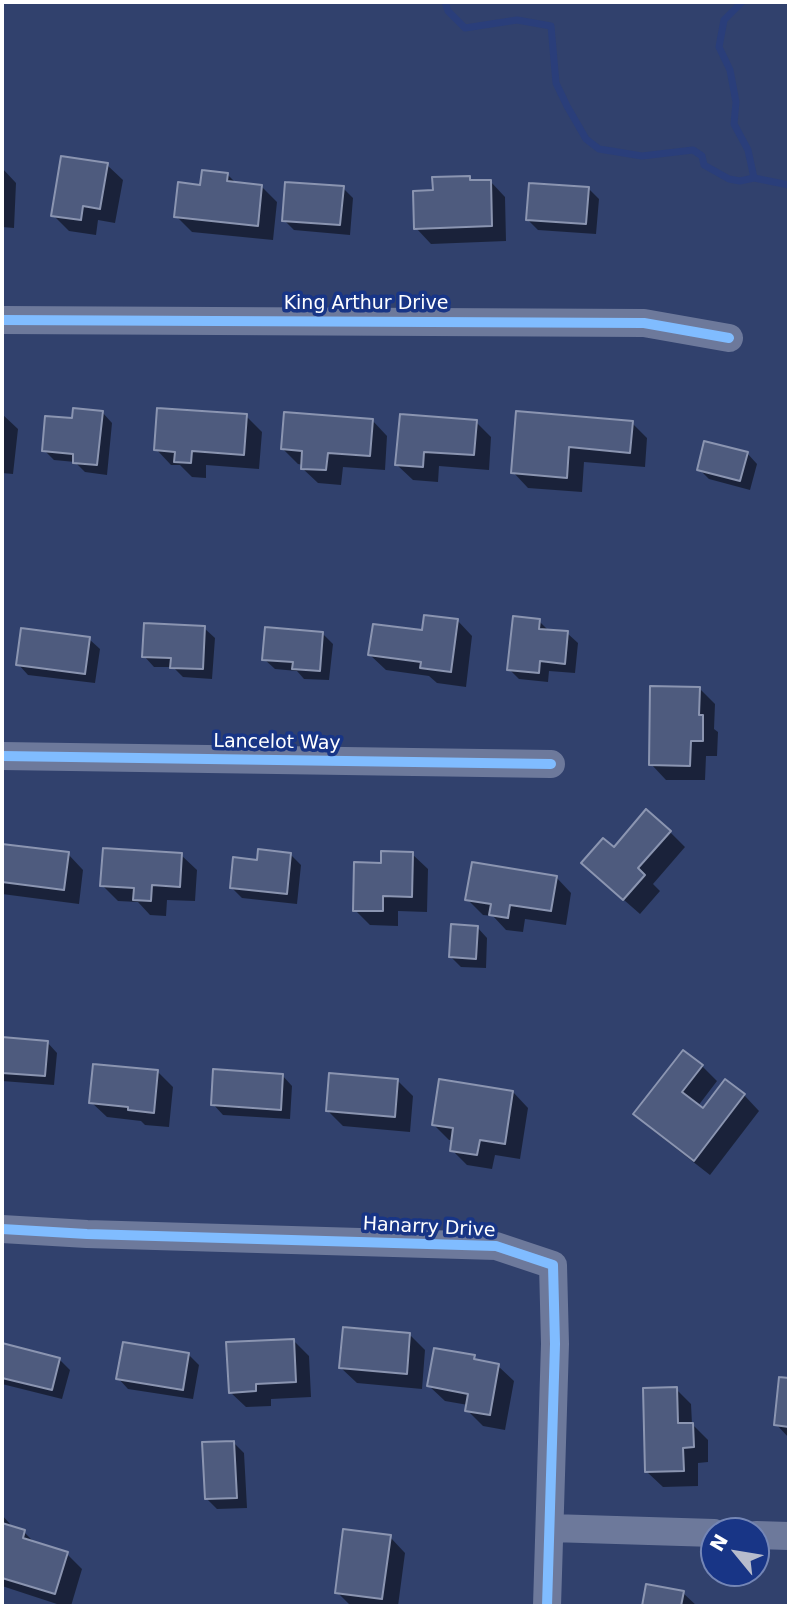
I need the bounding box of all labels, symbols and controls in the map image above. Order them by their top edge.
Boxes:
street label: King Arthur Drive [284,293,448,315]
street label: Lancelot Way [213,730,341,756]
street label: Hanarry Drive [362,1213,496,1243]
north arrow [700,1517,770,1587]
text: N [705,1530,732,1555]

